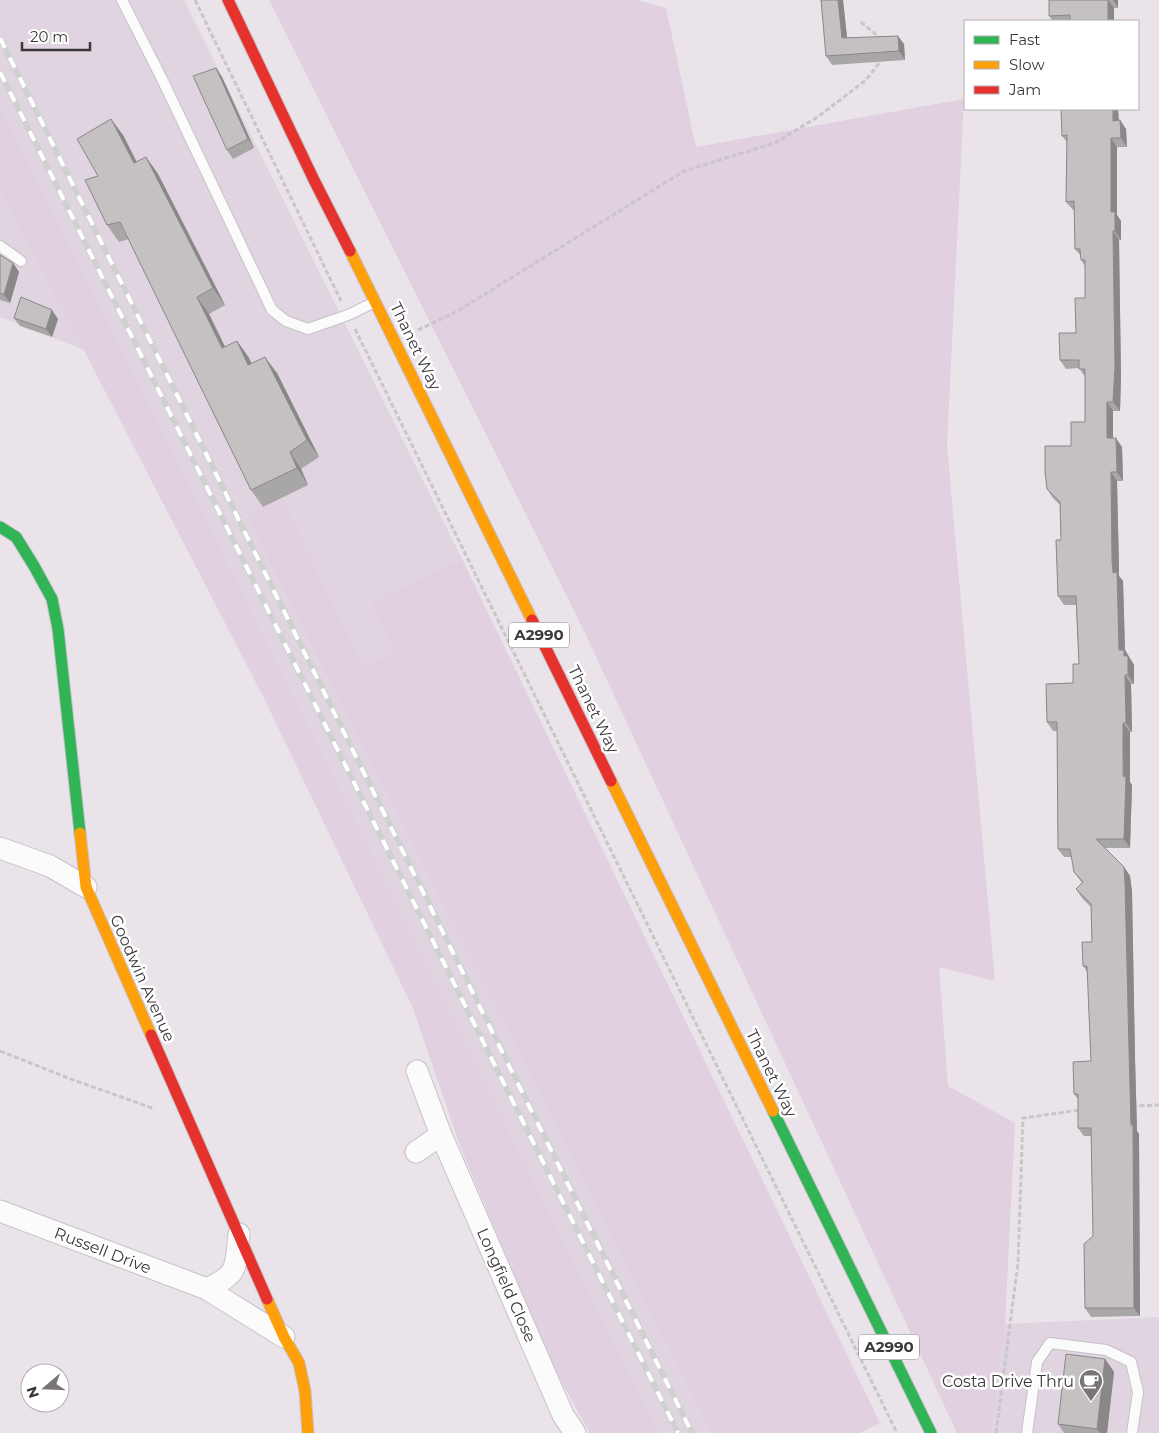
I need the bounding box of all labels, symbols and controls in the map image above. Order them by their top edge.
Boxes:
scale bar [22,20,90,52]
legend [964,20,1139,110]
text: 20 m [30,27,68,46]
text: Fast [1009,30,1040,49]
text: Slow [1009,55,1045,74]
text: Jam [1008,80,1041,99]
street label: Thanet Way [386,299,445,394]
road number: A2990 [509,622,569,648]
street label: Thanet Way [564,662,623,757]
street label: Goodwin Avenue [106,912,179,1045]
street label: Thanet Way [742,1026,801,1121]
street label: Russell Drive [52,1223,154,1278]
street label: Longfield Close [473,1225,540,1345]
road number: A2990 [859,1334,919,1360]
north arrow [20,1363,70,1413]
cafe icon: Costa Drive Thru [1078,1368,1104,1402]
place label: Costa Drive Thru [942,1372,1074,1391]
text: N [22,1384,43,1401]

